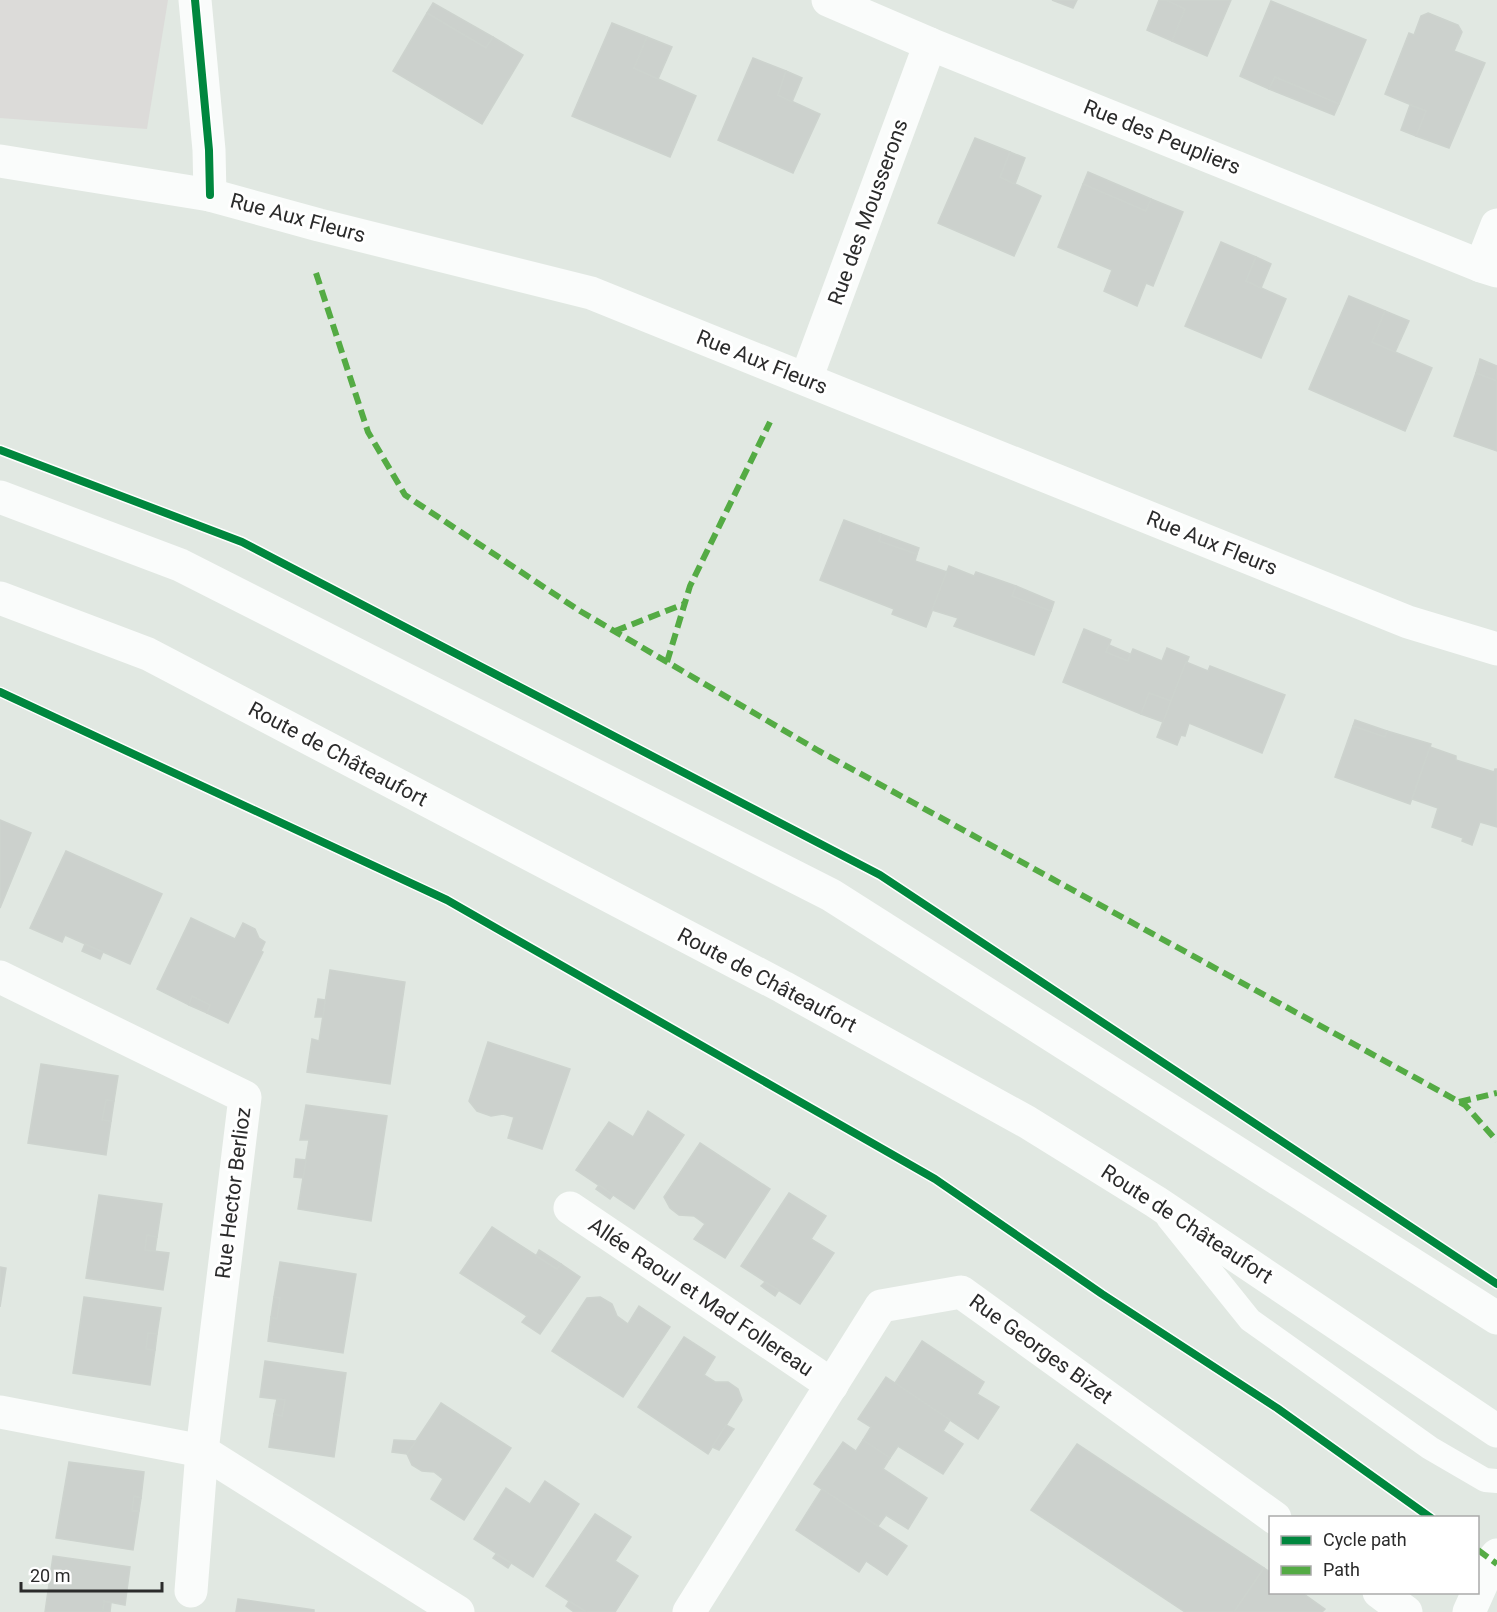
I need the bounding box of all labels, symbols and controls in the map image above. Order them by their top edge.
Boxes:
street label: Rue des Peupliers [1080,95,1244,179]
street label: Rue des Mousserons [823,116,913,308]
street label: Rue Aux Fleurs [228,188,368,248]
street label: Rue Aux Fleurs [693,325,831,399]
street label: Rue Aux Fleurs [1143,506,1281,580]
street label: Route de Châteaufort [244,697,432,811]
street label: Route de Châteaufort [673,923,861,1037]
street label: Rue Hector Berlioz [211,1106,255,1280]
street label: Route de Châteaufort [1097,1160,1277,1288]
street label: Allée Raoul et Mad Follereau [584,1213,818,1381]
street label: Rue Georges Bizet [965,1289,1117,1409]
legend [1269,1516,1479,1594]
text: Cycle path [1323,1529,1407,1550]
scale bar [21,1555,162,1593]
text: Path [1323,1559,1360,1580]
text: 20 m [30,1565,70,1586]

